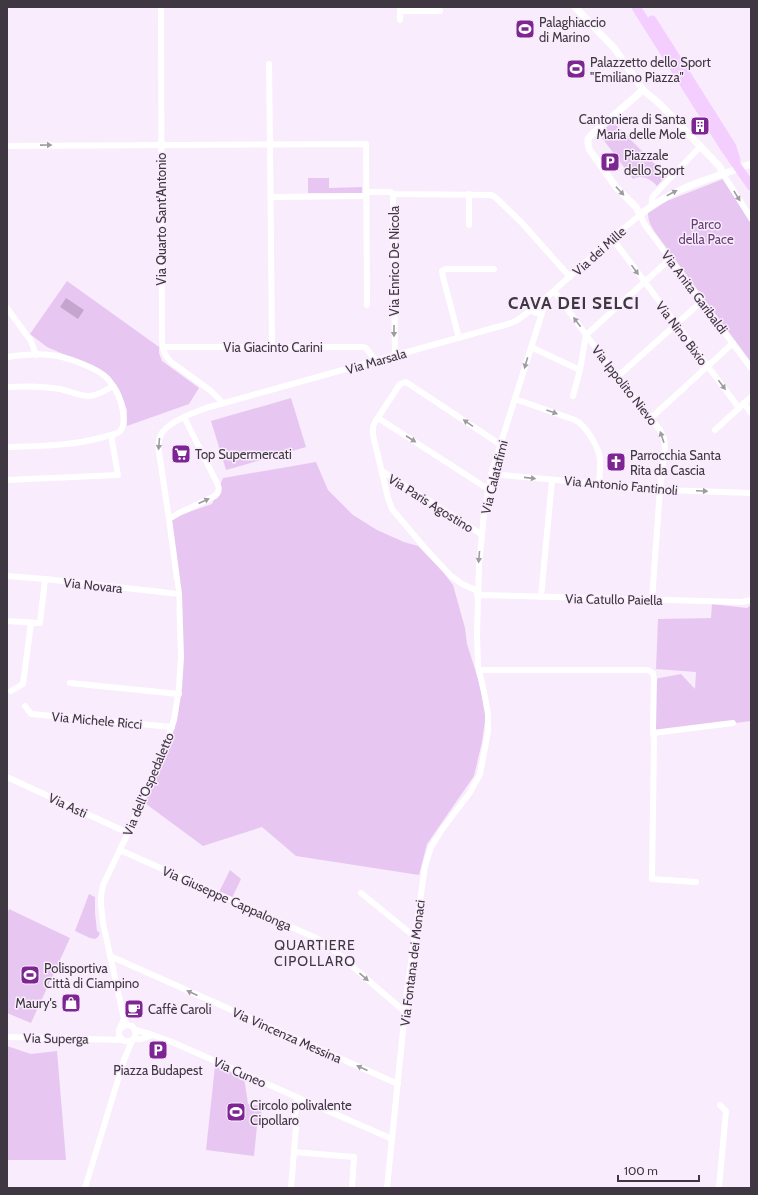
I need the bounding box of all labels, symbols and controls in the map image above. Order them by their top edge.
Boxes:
place label: Palaghiaccio di Marino [539,14,606,45]
sports icon: Palaghiaccio di Marino [514,18,536,40]
place label: Palazzetto dello Sport "Emiliano Piazza" [590,54,711,85]
sports icon: Palazzetto dello Sport "Emiliano Piazza" [565,58,587,80]
place label: Cantoniera di Santa Maria delle Mole [579,111,687,142]
building icon: Cantoniera di Santa Maria delle Mole [689,115,711,137]
one-way arrow [40,142,53,148]
place label: Piazzale dello Sport [624,147,685,178]
parking icon: Piazzale dello Sport [599,151,621,173]
street label: Via Quarto Sant'Antonio [153,153,169,285]
one-way arrow [616,186,625,196]
one-way arrow [666,190,678,197]
one-way arrow [733,191,741,201]
street label: Via Enrico De Nicola [386,205,402,316]
park label: Parco della Pace [678,216,734,247]
street label: Via dei Mille [569,223,629,279]
street label: Via Anita Garibaldi [658,247,732,337]
one-way arrow [631,264,639,275]
district label: CAVA DEI SELCI [508,293,640,313]
street label: Via Nino Bixio [653,298,711,368]
one-way arrow [573,317,581,327]
one-way arrow [391,325,397,338]
street label: Via Giacinto Carini [223,339,323,355]
street label: Via Ippolito Nievo [589,342,661,428]
street label: Via Marsala [344,345,409,377]
one-way arrow [523,358,529,370]
one-way arrow [717,379,726,390]
one-way arrow [547,409,559,415]
one-way arrow [463,419,474,427]
one-way arrow [659,431,665,443]
one-way arrow [405,435,416,443]
one-way arrow [156,438,163,450]
street label: Via Calatafimi [477,438,511,516]
supermarket icon: Top Supermercati [170,443,192,465]
place label: Top Supermercati [195,446,292,462]
place label: Parrocchia Santa Rita da Cascia [630,447,722,478]
church icon: Parrocchia Santa Rita da Cascia [605,451,627,473]
street label: Via Paris Agostino [385,470,477,536]
street label: Via Antonio Fantinoli [564,472,678,498]
one-way arrow [524,474,536,481]
one-way arrow [696,488,709,494]
one-way arrow [198,498,210,505]
one-way arrow [476,551,483,563]
street label: Via Novara [63,574,124,596]
street label: Via Catullo Paiella [565,590,663,608]
street label: Via Michele Ricci [51,708,143,732]
street label: Via dell'Ospedaletto [119,730,177,838]
street label: Via Asti [46,789,90,821]
street label: Via Giuseppe Cappalonga [160,862,295,934]
street label: Via Fontana dei Monaci [396,899,428,1027]
district label: QUARTIERE CIPOLLARO [274,936,356,970]
place label: Polisportiva Città di Ciampino [44,960,139,991]
sports icon: Polisportiva Città di Ciampino [19,964,41,986]
one-way arrow [359,972,369,981]
one-way arrow [186,989,198,995]
shop icon: Maury's [60,992,82,1014]
place label: Maury's [15,995,58,1011]
cafe icon: Caffè Caroli [123,998,145,1020]
place label: Caffè Caroli [148,1001,211,1017]
street label: Via Vincenza Messina [230,1004,345,1067]
street label: Via Superga [23,1029,90,1047]
parking icon: Piazza Budapest [147,1039,169,1061]
street label: Via Cuneo [211,1053,269,1091]
place label: Piazza Budapest [113,1062,203,1078]
one-way arrow [357,1065,368,1071]
place label: Circolo polivalente Cipollaro [250,1097,352,1128]
sports icon: Circolo polivalente Cipollaro [225,1101,247,1123]
scale bar [618,1157,699,1183]
text: 100 m [624,1163,658,1178]

